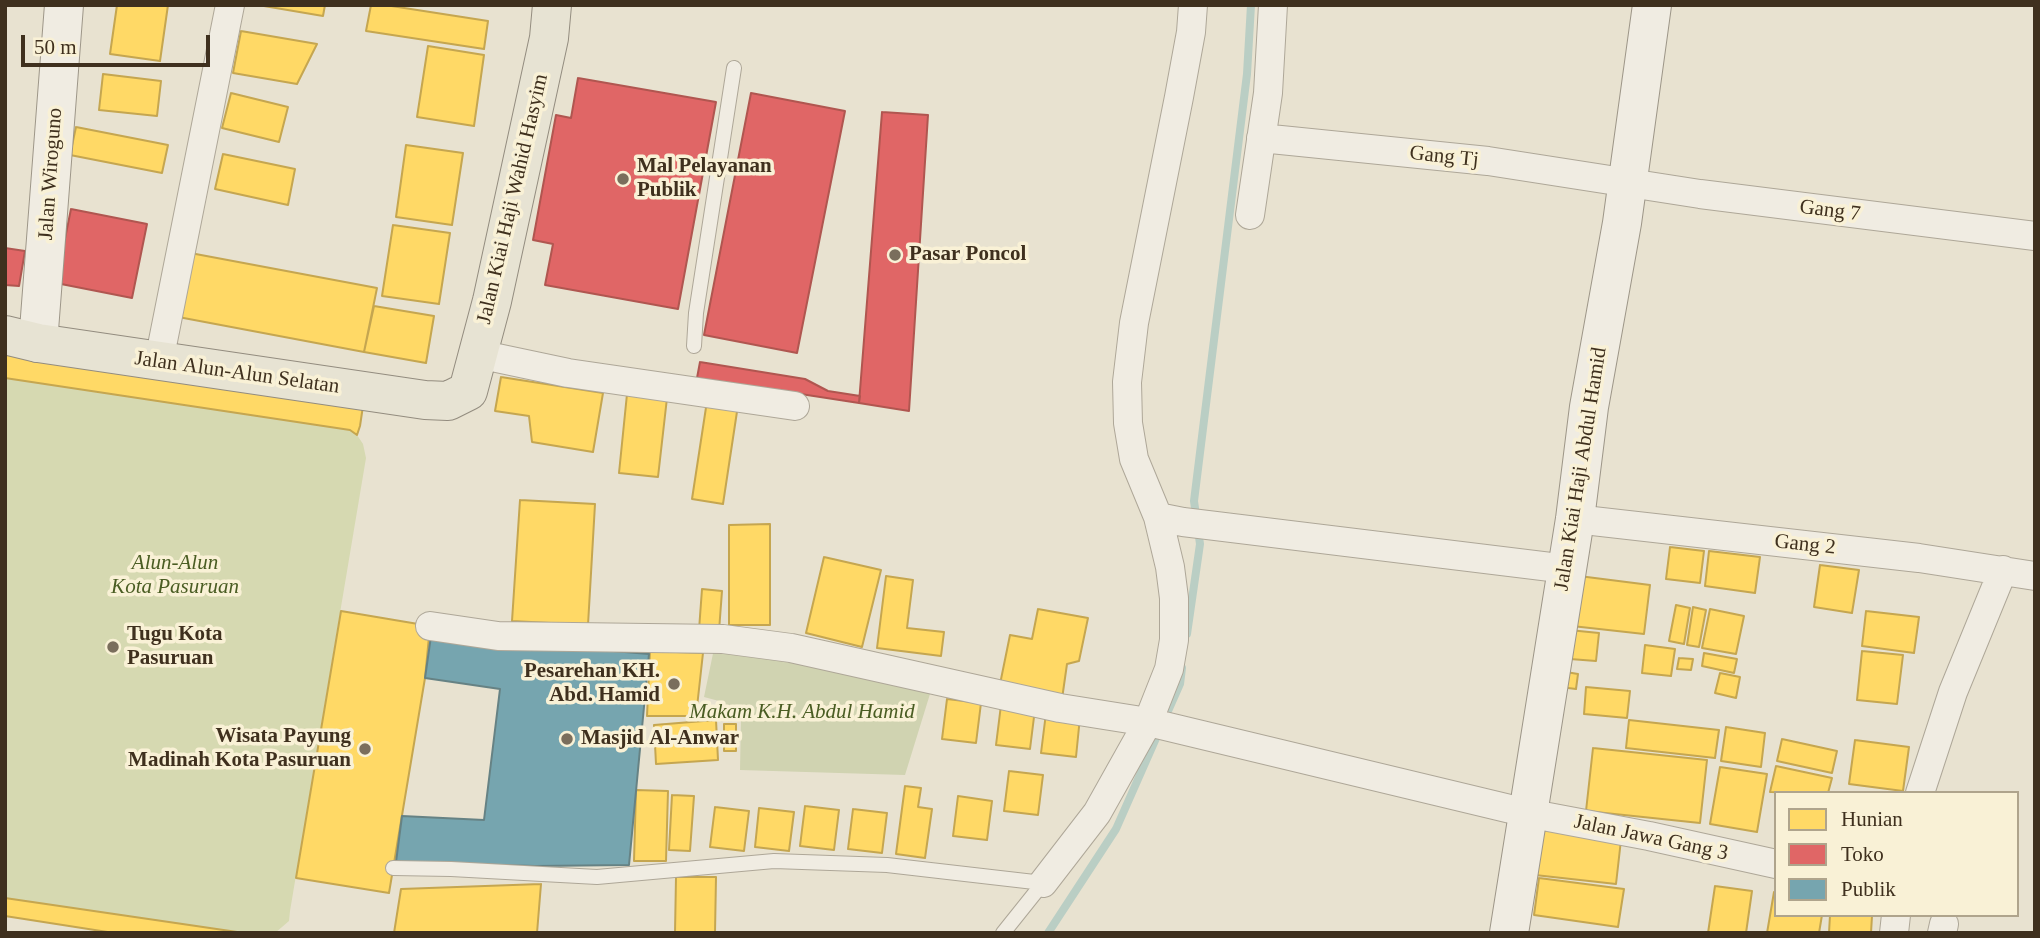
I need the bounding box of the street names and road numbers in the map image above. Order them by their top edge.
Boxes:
street label: Jalan Kiai Haji Wahid Hasyim [472,71,554,327]
street label: Jalan Wiroguno [34,107,68,241]
street label: Gang Tj [1408,141,1480,173]
street label: Gang 7 [1798,195,1862,227]
street label: Jalan Kiai Haji Abdul Hamid [1549,345,1613,593]
street label: Jalan Alun-Alun Selatan [133,346,341,400]
street label: Gang 2 [1773,529,1837,561]
street label: Jalan Jawa Gang 3 [1572,809,1730,867]

